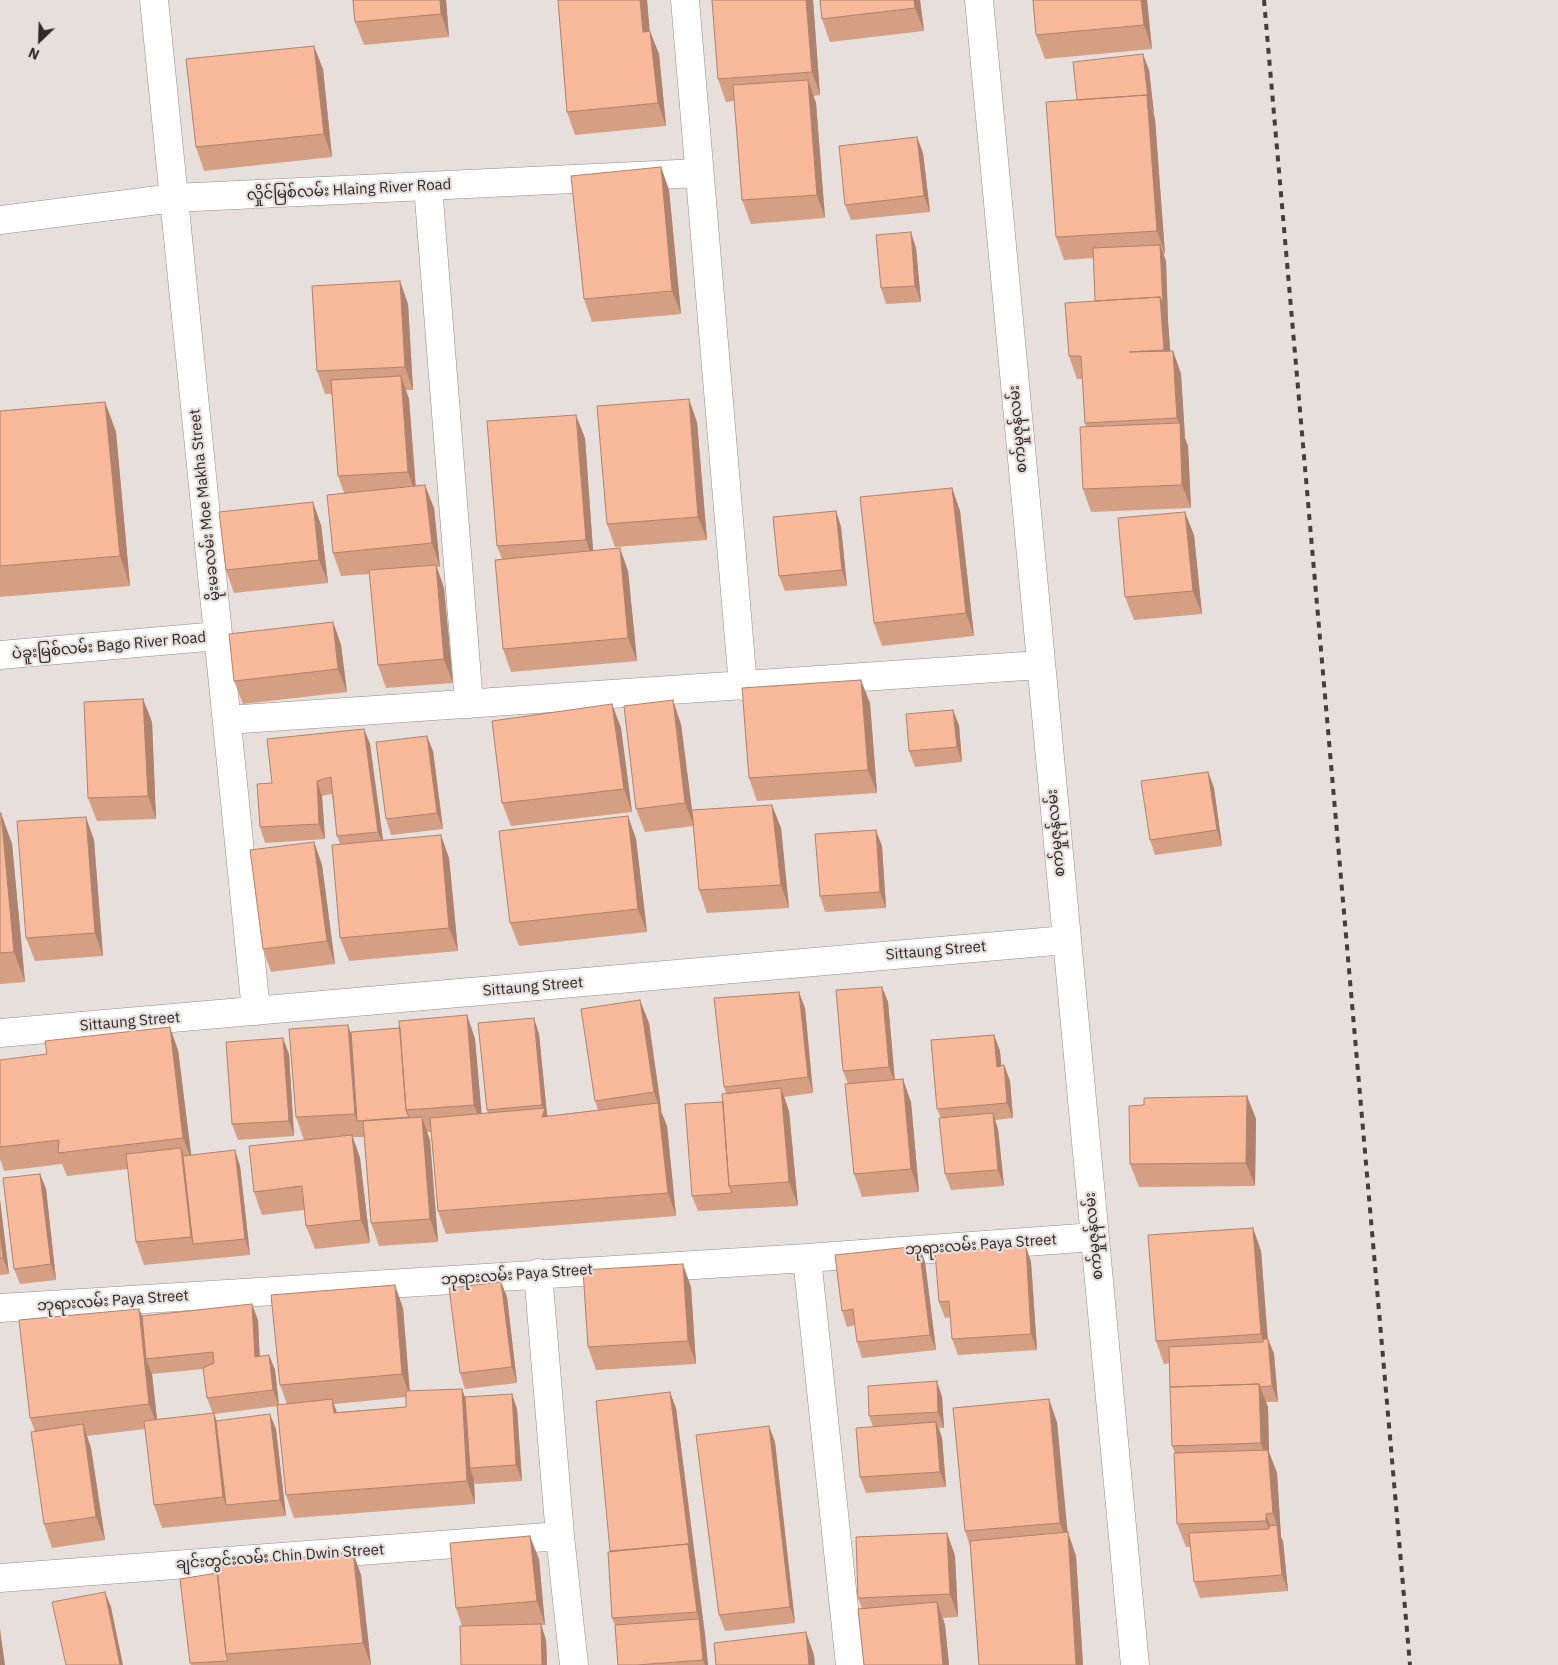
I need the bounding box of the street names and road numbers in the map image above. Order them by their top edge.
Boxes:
street label: လှိုင်မြစ်လမ်း Hlaing River Road [246,176,452,204]
street label: စက်မှုဇုန်လမ်း [1005,384,1031,474]
street label: မိုးမခလမ်း Moe Makha Street [186,408,224,602]
street label: ပဲခူးမြစ်လမ်း Bago River Road [11,629,207,663]
street label: စက်မှုဇုန်လမ်း [1043,788,1069,878]
street label: Sittaung Street [885,938,987,964]
street label: Sittaung Street [482,974,584,1000]
street label: Sittaung Street [79,1009,181,1035]
street label: စက်မှုဇုန်လမ်း [1081,1191,1107,1281]
street label: ဘုရားလမ်း Paya Street [905,1231,1057,1259]
street label: ဘုရားလမ်း Paya Street [441,1261,593,1289]
street label: ဘုရားလမ်း Paya Street [37,1287,189,1315]
street label: ချင်းတွင်းလမ်း Chin Dwin Street [175,1541,385,1573]

